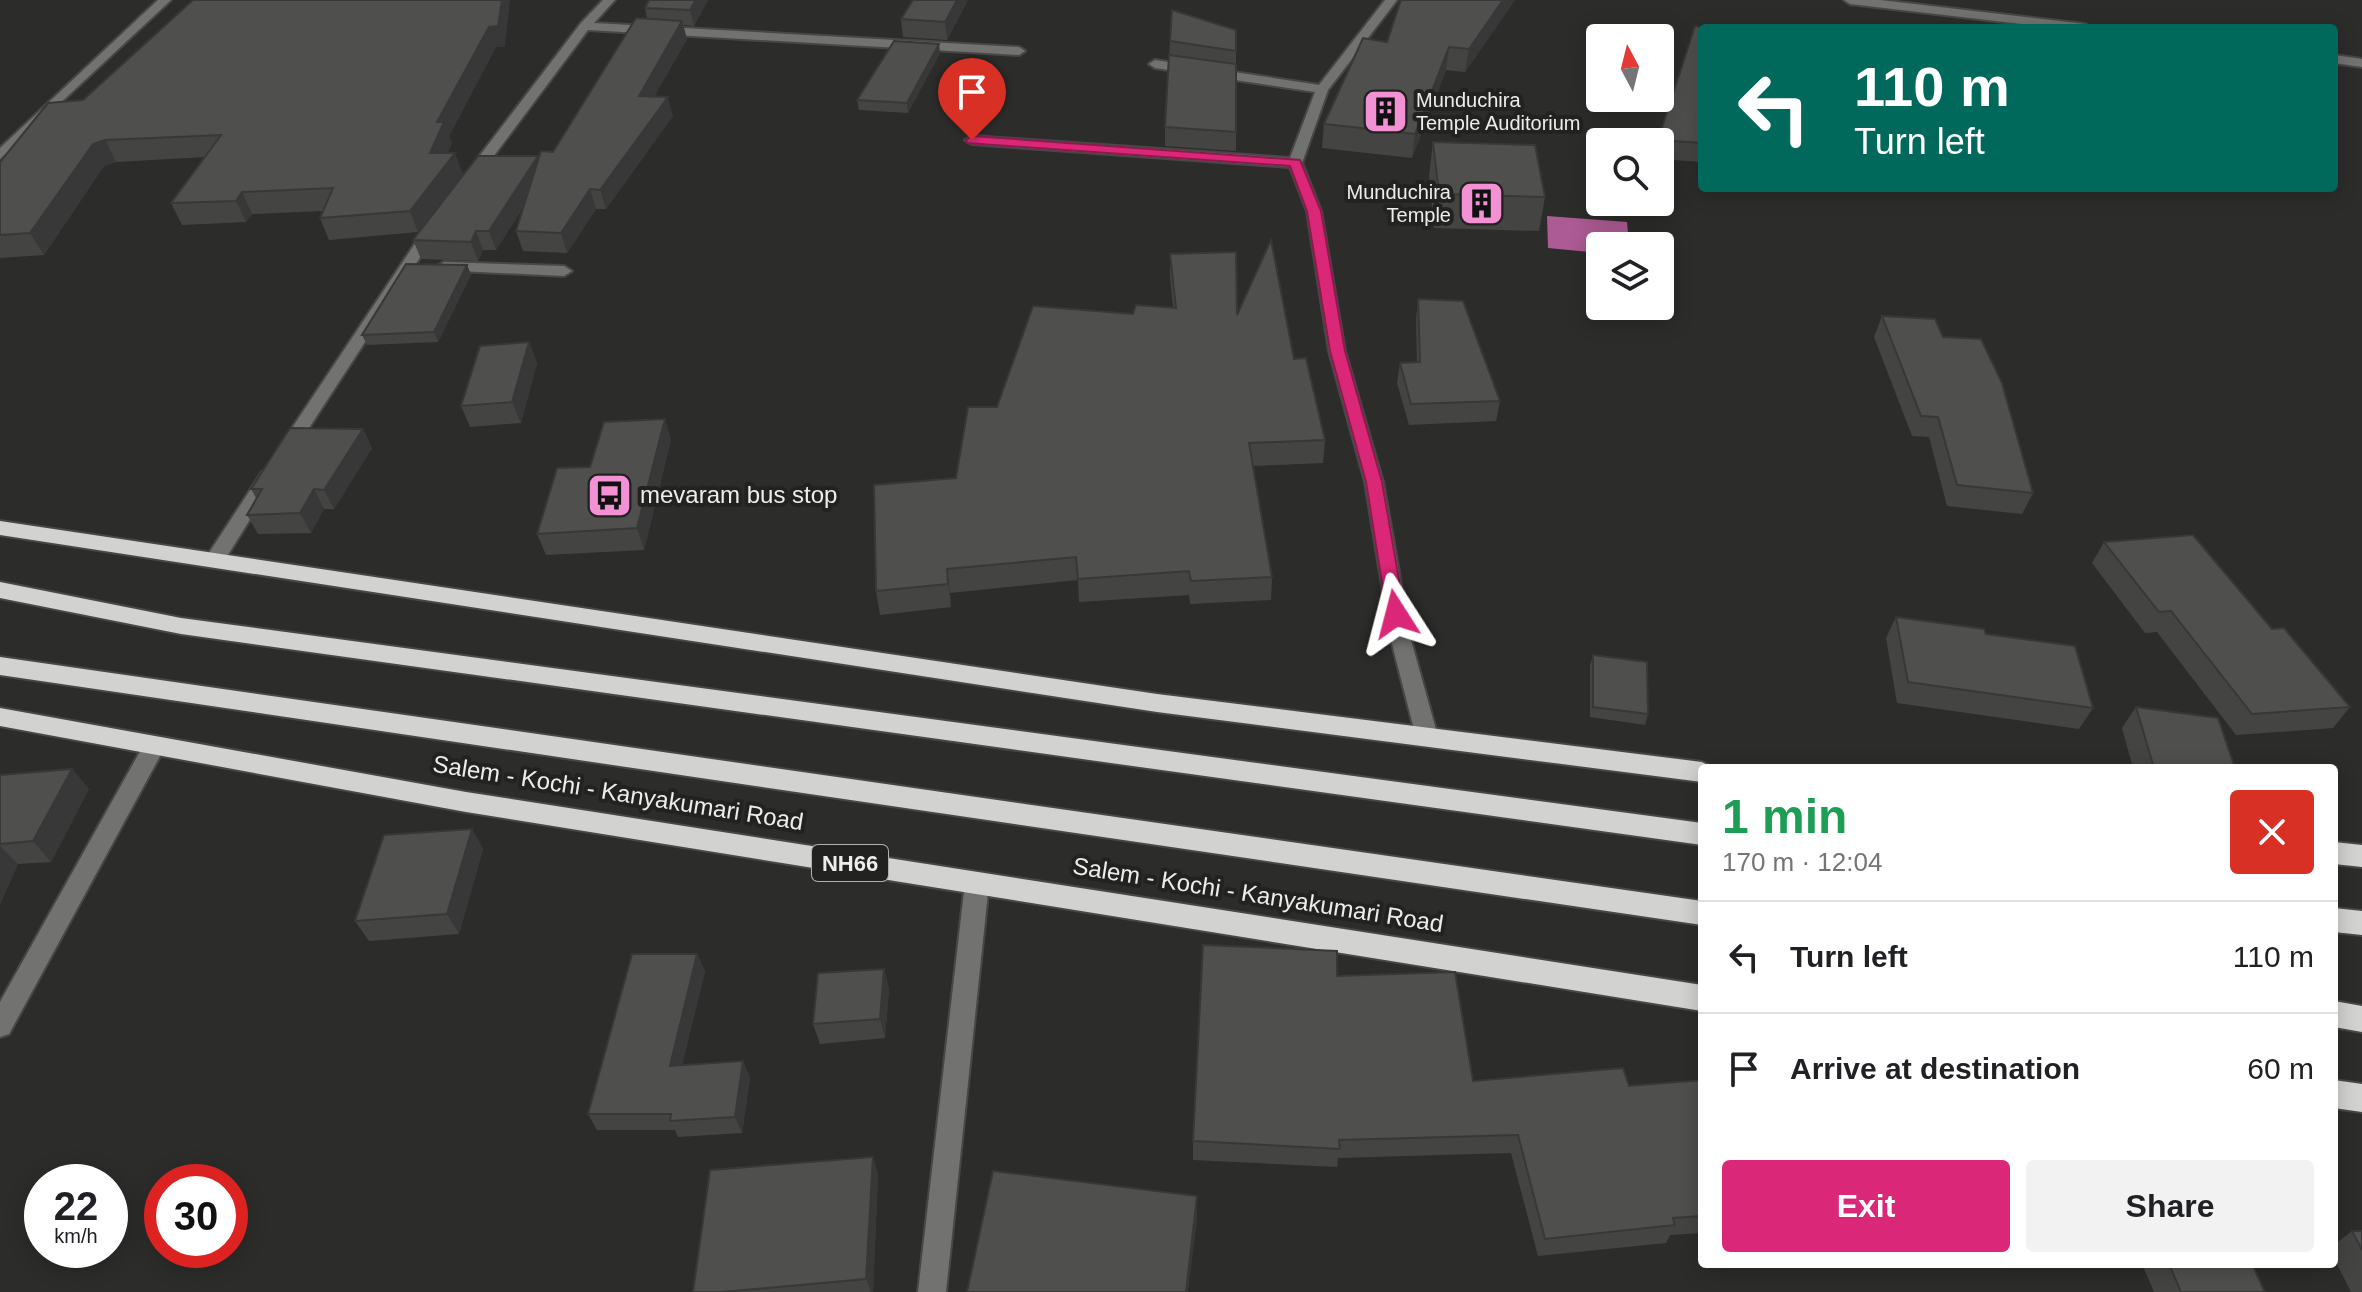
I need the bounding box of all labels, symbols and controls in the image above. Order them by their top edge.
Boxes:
north arrow [1586,24,1674,112]
map controls [1586,24,1674,320]
text: 110 m [1854,55,2010,118]
icon: left [1722,56,1826,160]
pin [938,58,1006,140]
icon: arrive [950,70,994,114]
building icon: Munduchira Temple Auditorium [1361,87,1409,135]
place label: Munduchira Temple Auditorium [1416,89,1581,134]
text: Turn left [1854,121,1985,162]
button: search [1586,128,1674,216]
building icon: Munduchira Temple [1458,180,1506,228]
place label: Munduchira Temple [1346,181,1452,226]
button: layers [1586,232,1674,320]
bus stop icon: mevaram bus stop [585,471,633,519]
place label: mevaram bus stop [640,481,837,508]
position arrow [1354,572,1438,656]
street label: Salem - Kochi - Kanyakumari Road [431,750,805,835]
text: 1 min [1722,790,1847,843]
button: close [2230,790,2314,874]
road number: NH66 [812,845,888,881]
text: 170 m · 12:04 [1722,847,1882,877]
street label: Salem - Kochi - Kanyakumari Road [1071,852,1445,937]
icon: left [1722,935,1766,979]
text: Turn left [1790,940,1908,973]
text: 110 m [2233,940,2314,973]
icon: arrive [1722,1047,1766,1091]
text: Arrive at destination [1790,1052,2080,1085]
text: 60 m [2247,1052,2314,1085]
button: Exit [1722,1160,2010,1252]
button: Share [2026,1160,2314,1252]
speed limit sign: 30 [144,1164,248,1268]
text: 22 [54,1184,98,1228]
text: km/h [54,1225,98,1247]

